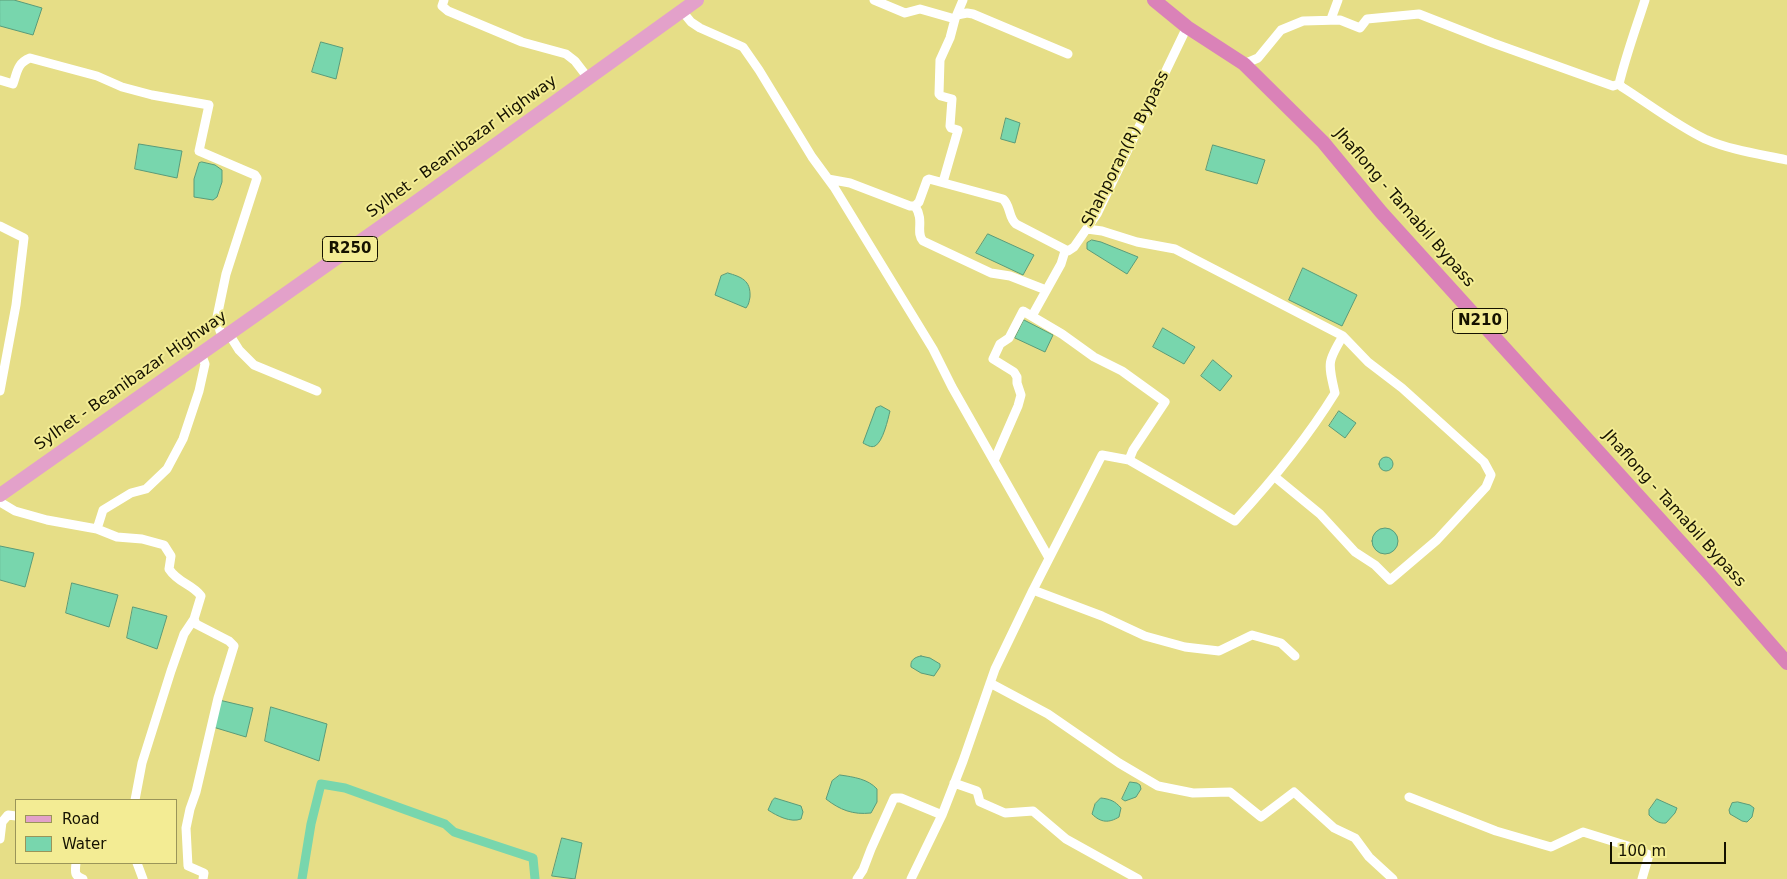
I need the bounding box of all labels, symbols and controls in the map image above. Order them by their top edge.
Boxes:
street label: Shahporan(R) Bypass [1078,68,1174,230]
street label: Sylhet - Beanibazar Highway [363,72,561,222]
street label: Jhaflong - Tamabil Bypass [1330,125,1478,291]
road number: R250 [322,236,378,262]
street label: Sylhet - Beanibazar Highway [31,307,231,455]
road number: N210 [1452,308,1508,334]
street label: Jhaflong - Tamabil Bypass [1599,427,1749,591]
legend [15,799,178,864]
text: Road [62,810,100,828]
scale bar [1612,832,1728,864]
text: Water [62,835,106,853]
text: 100 m [1618,842,1666,860]

